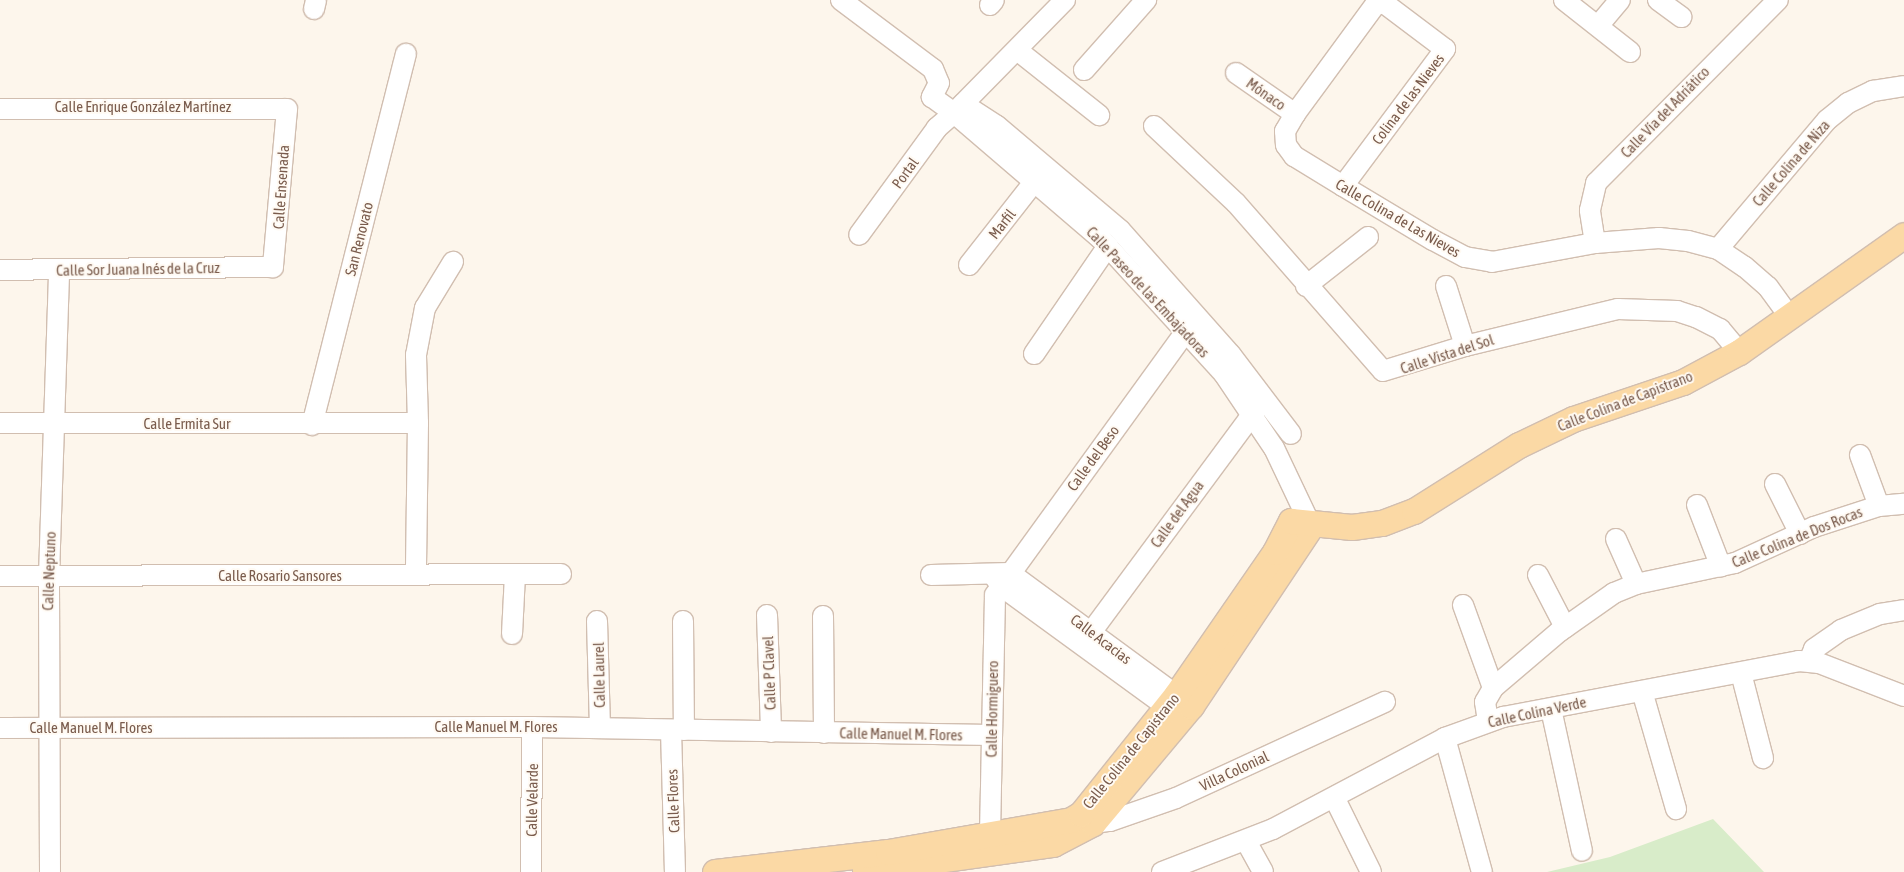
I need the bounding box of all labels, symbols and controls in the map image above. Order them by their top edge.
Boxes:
street label: Colina de las Nieves [1368,50,1448,148]
street label: Calle Vía del Adriático [1617,63,1713,161]
street label: Mónaco [1243,74,1289,114]
street label: Calle Enrique González Martínez [55,98,231,116]
street label: Calle Colina de Niza [1749,116,1833,210]
street label: Calle Ensenada [269,144,293,230]
street label: Portal [888,154,922,192]
street label: Calle Colina de Las Nieves [1332,175,1464,261]
street label: San Renovato [341,200,377,278]
street label: Marfil [985,206,1019,242]
street label: Calle Paseo de las Embajadoras [1083,223,1213,361]
street label: Calle Sor Juana Inés de la Cruz [56,259,220,279]
street label: Calle Vista del Sol [1398,330,1496,378]
street label: Calle Colina de Capistrano [1555,367,1695,435]
street label: Calle Ermita Sur [144,415,230,433]
street label: Calle del Beso [1063,422,1123,494]
street label: Calle del Agua [1147,477,1207,551]
street label: Calle Colina de Dos Rocas [1729,503,1865,571]
street label: Calle Neptuno [39,531,59,611]
street label: Calle Rosario Sansores [218,567,342,585]
street label: Calle Acacias [1067,610,1135,668]
street label: Calle P Clavel [759,636,779,710]
street label: Calle Laurel [589,642,609,708]
street label: Calle Hormiguero [982,660,1002,758]
street label: Calle Colina de Capistrano [1079,690,1183,812]
street label: Calle Colina Verde [1486,693,1588,731]
street label: Calle Manuel M. Flores [435,718,557,736]
street label: Calle Manuel M. Flores [30,719,152,737]
street label: Calle Manuel M. Flores [839,724,963,744]
street label: Villa Colonial [1197,747,1271,795]
street label: Calle Velarde [522,763,542,837]
street label: Calle Flores [663,769,683,833]

